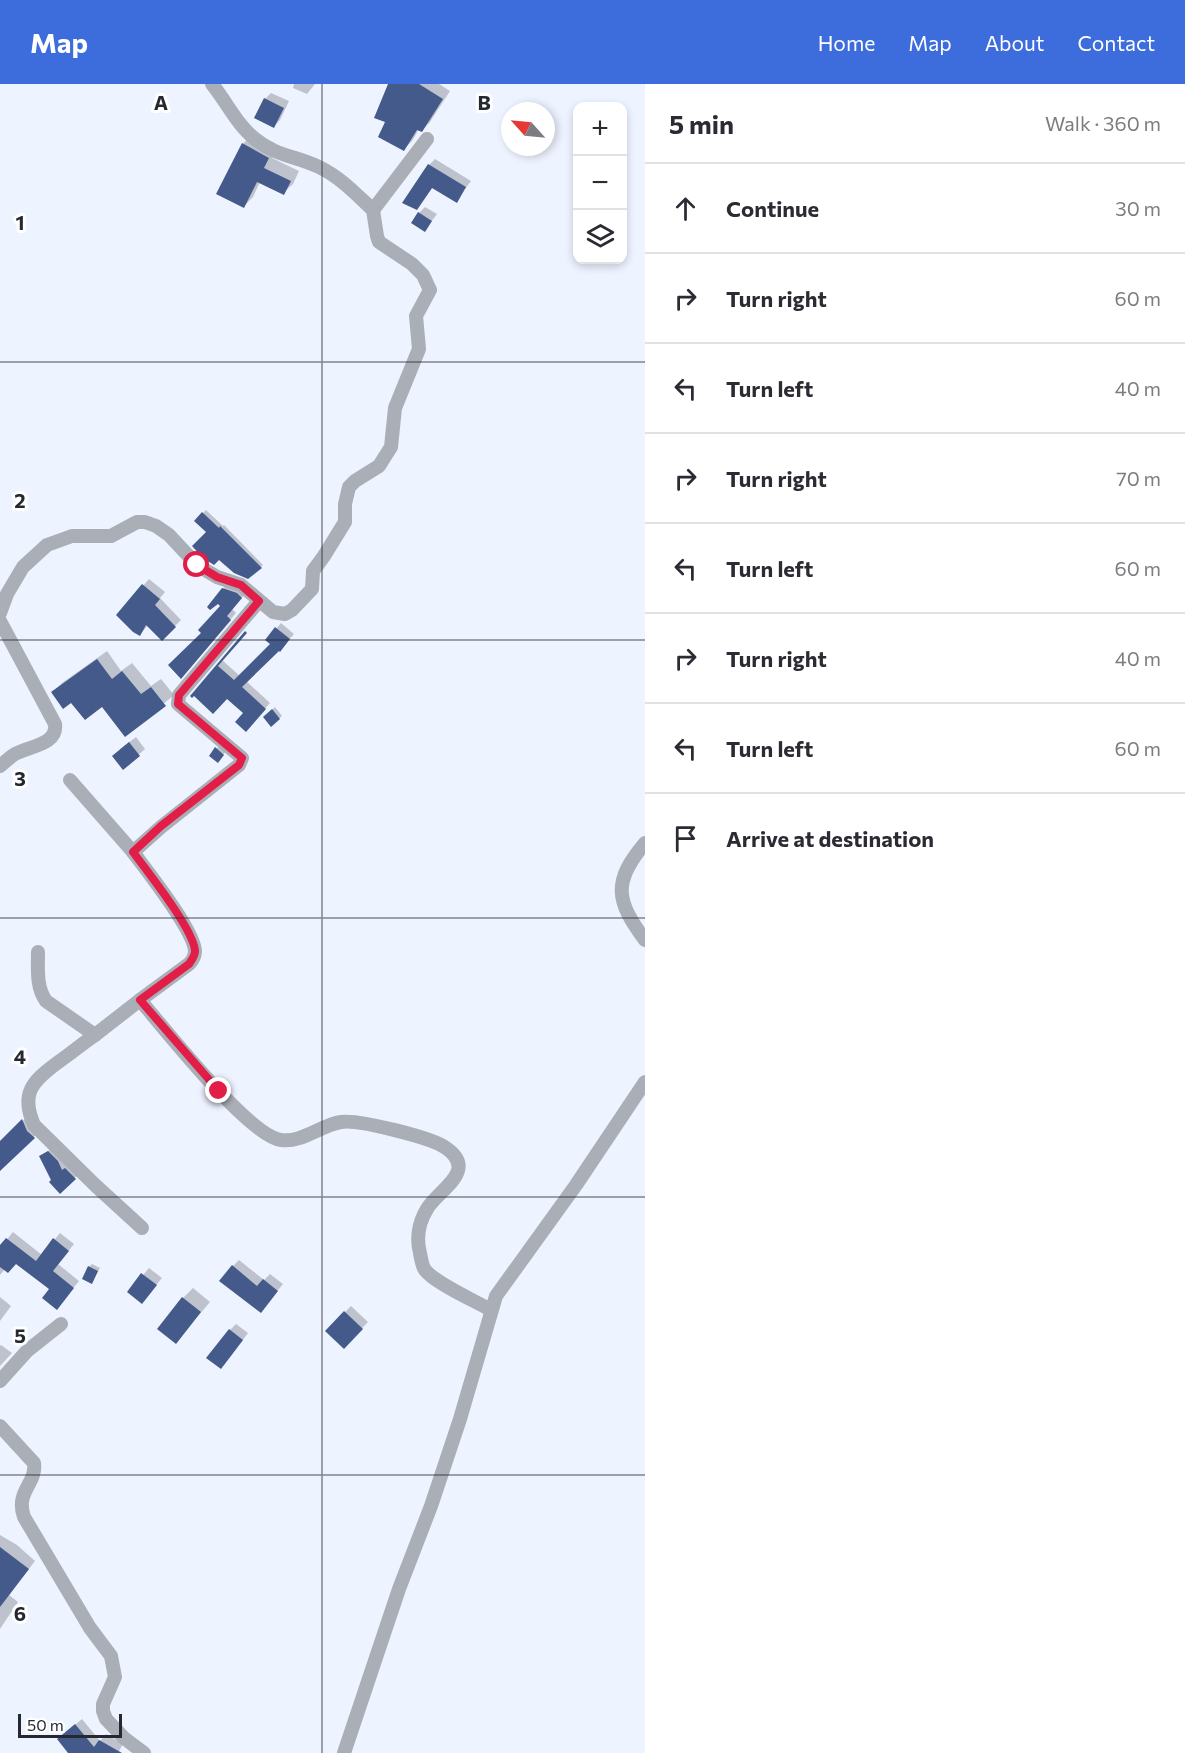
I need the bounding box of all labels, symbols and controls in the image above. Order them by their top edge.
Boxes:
text: Map [30,25,88,59]
text: Home [818,30,875,55]
text: Map [908,30,952,55]
text: About [985,30,1044,55]
text: Contact [1077,30,1155,55]
text: A [154,90,168,114]
text: B [477,90,491,114]
north arrow [501,102,555,156]
map controls [573,102,627,264]
button: + [573,102,627,156]
text: 5 min [669,108,734,139]
text: Walk · 360 m [1045,111,1161,135]
button: − [573,156,627,210]
icon: ahead [669,192,702,225]
text: Continue [726,195,819,222]
text: 30 m [1115,196,1161,220]
text: 1 [15,210,25,234]
button: layers [573,210,627,264]
icon: right [669,282,702,315]
text: Turn right [726,285,827,312]
text: 60 m [1115,286,1161,310]
icon: left [669,372,702,405]
text: Turn left [726,375,813,402]
text: 40 m [1115,376,1161,400]
icon: right [669,462,702,495]
text: Turn right [726,465,827,492]
text: 70 m [1116,466,1161,490]
text: 2 [14,488,26,512]
route start [183,551,209,577]
icon: left [669,552,702,585]
text: Turn left [726,555,813,582]
text: 60 m [1115,556,1161,580]
icon: right [669,642,702,675]
text: Turn right [726,645,827,672]
text: 40 m [1115,646,1161,670]
icon: left [669,732,702,765]
text: Turn left [726,735,813,762]
text: 60 m [1115,736,1161,760]
text: 3 [14,766,26,790]
icon: arrive [669,822,702,855]
text: Arrive at destination [726,825,934,852]
text: 4 [14,1044,26,1068]
route end [205,1077,231,1103]
text: 5 [14,1323,26,1347]
text: 6 [14,1601,26,1625]
scale bar [18,1711,122,1738]
text: 50 m [27,1715,64,1734]

